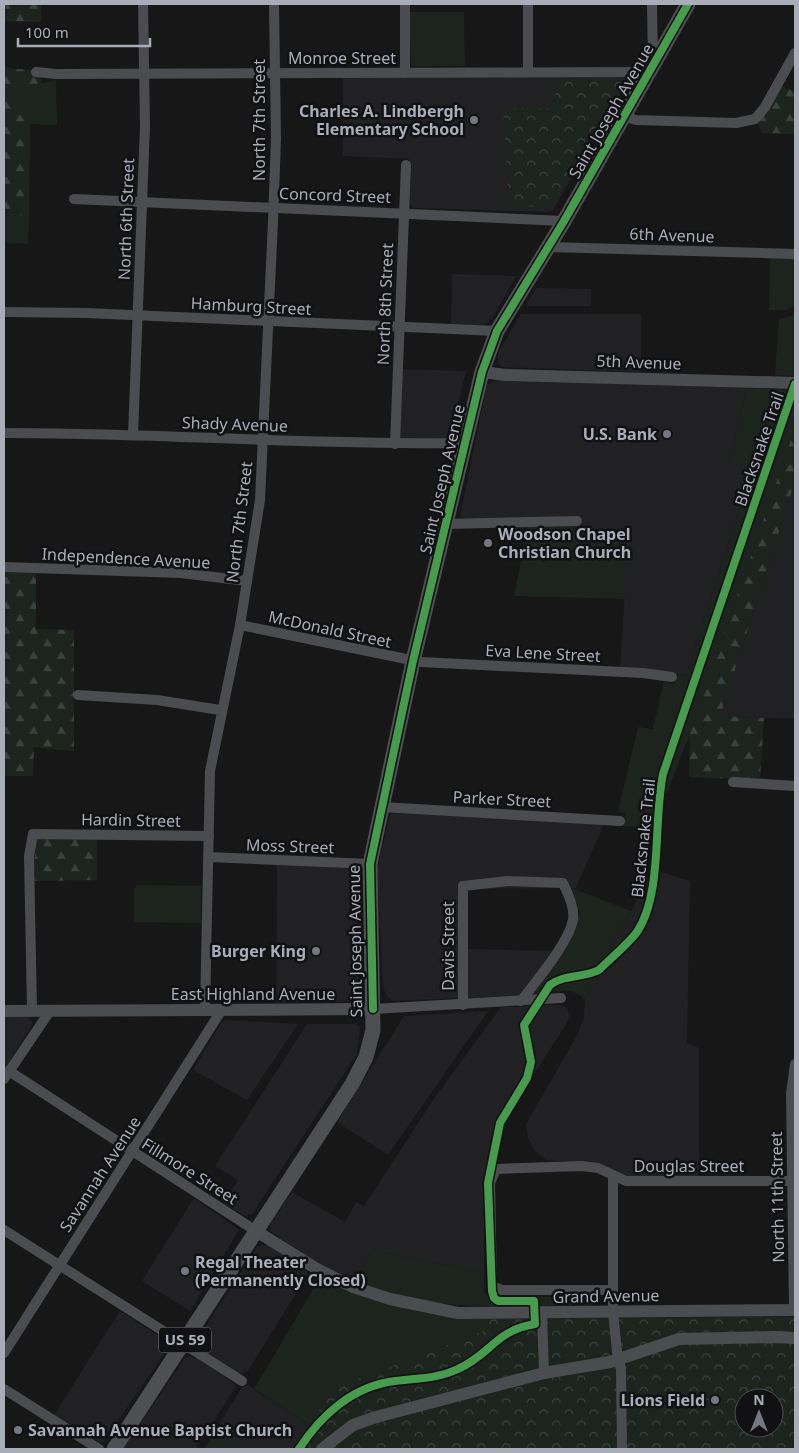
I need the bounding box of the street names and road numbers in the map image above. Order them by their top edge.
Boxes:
street label: Saint Joseph Avenue [563,39,659,183]
street label: Monroe Street [288,47,396,69]
street label: North 7th Street [248,59,270,181]
street label: North 6th Street [113,157,139,280]
street label: Concord Street [279,182,392,208]
street label: 6th Avenue [629,223,715,247]
street label: North 8th Street [372,242,398,365]
street label: Hamburg Street [190,292,312,320]
street label: 5th Avenue [596,350,682,374]
street label: Blacksnake Trail [729,389,789,509]
street label: Saint Joseph Avenue [414,402,470,556]
street label: Shady Avenue [182,411,288,437]
street label: North 7th Street [221,460,257,584]
street label: Independence Avenue [41,543,211,573]
street label: McDonald Street [266,605,394,653]
street label: Eva Lene Street [485,639,601,667]
street label: Blacksnake Trail [626,777,660,899]
street label: Parker Street [452,785,552,813]
street label: Hardin Street [81,808,181,832]
street label: Moss Street [245,833,335,859]
street label: Saint Joseph Avenue [343,865,367,1017]
street label: Davis Street [437,901,459,991]
street label: East Highland Avenue [171,983,335,1005]
street label: Savannah Avenue [54,1112,146,1236]
street label: North 11th Street [765,1131,789,1263]
street label: Fillmore Street [138,1133,242,1209]
street label: Douglas Street [634,1155,745,1177]
street label: Grand Avenue [552,1284,660,1308]
road number: US 59 [159,1328,211,1352]

